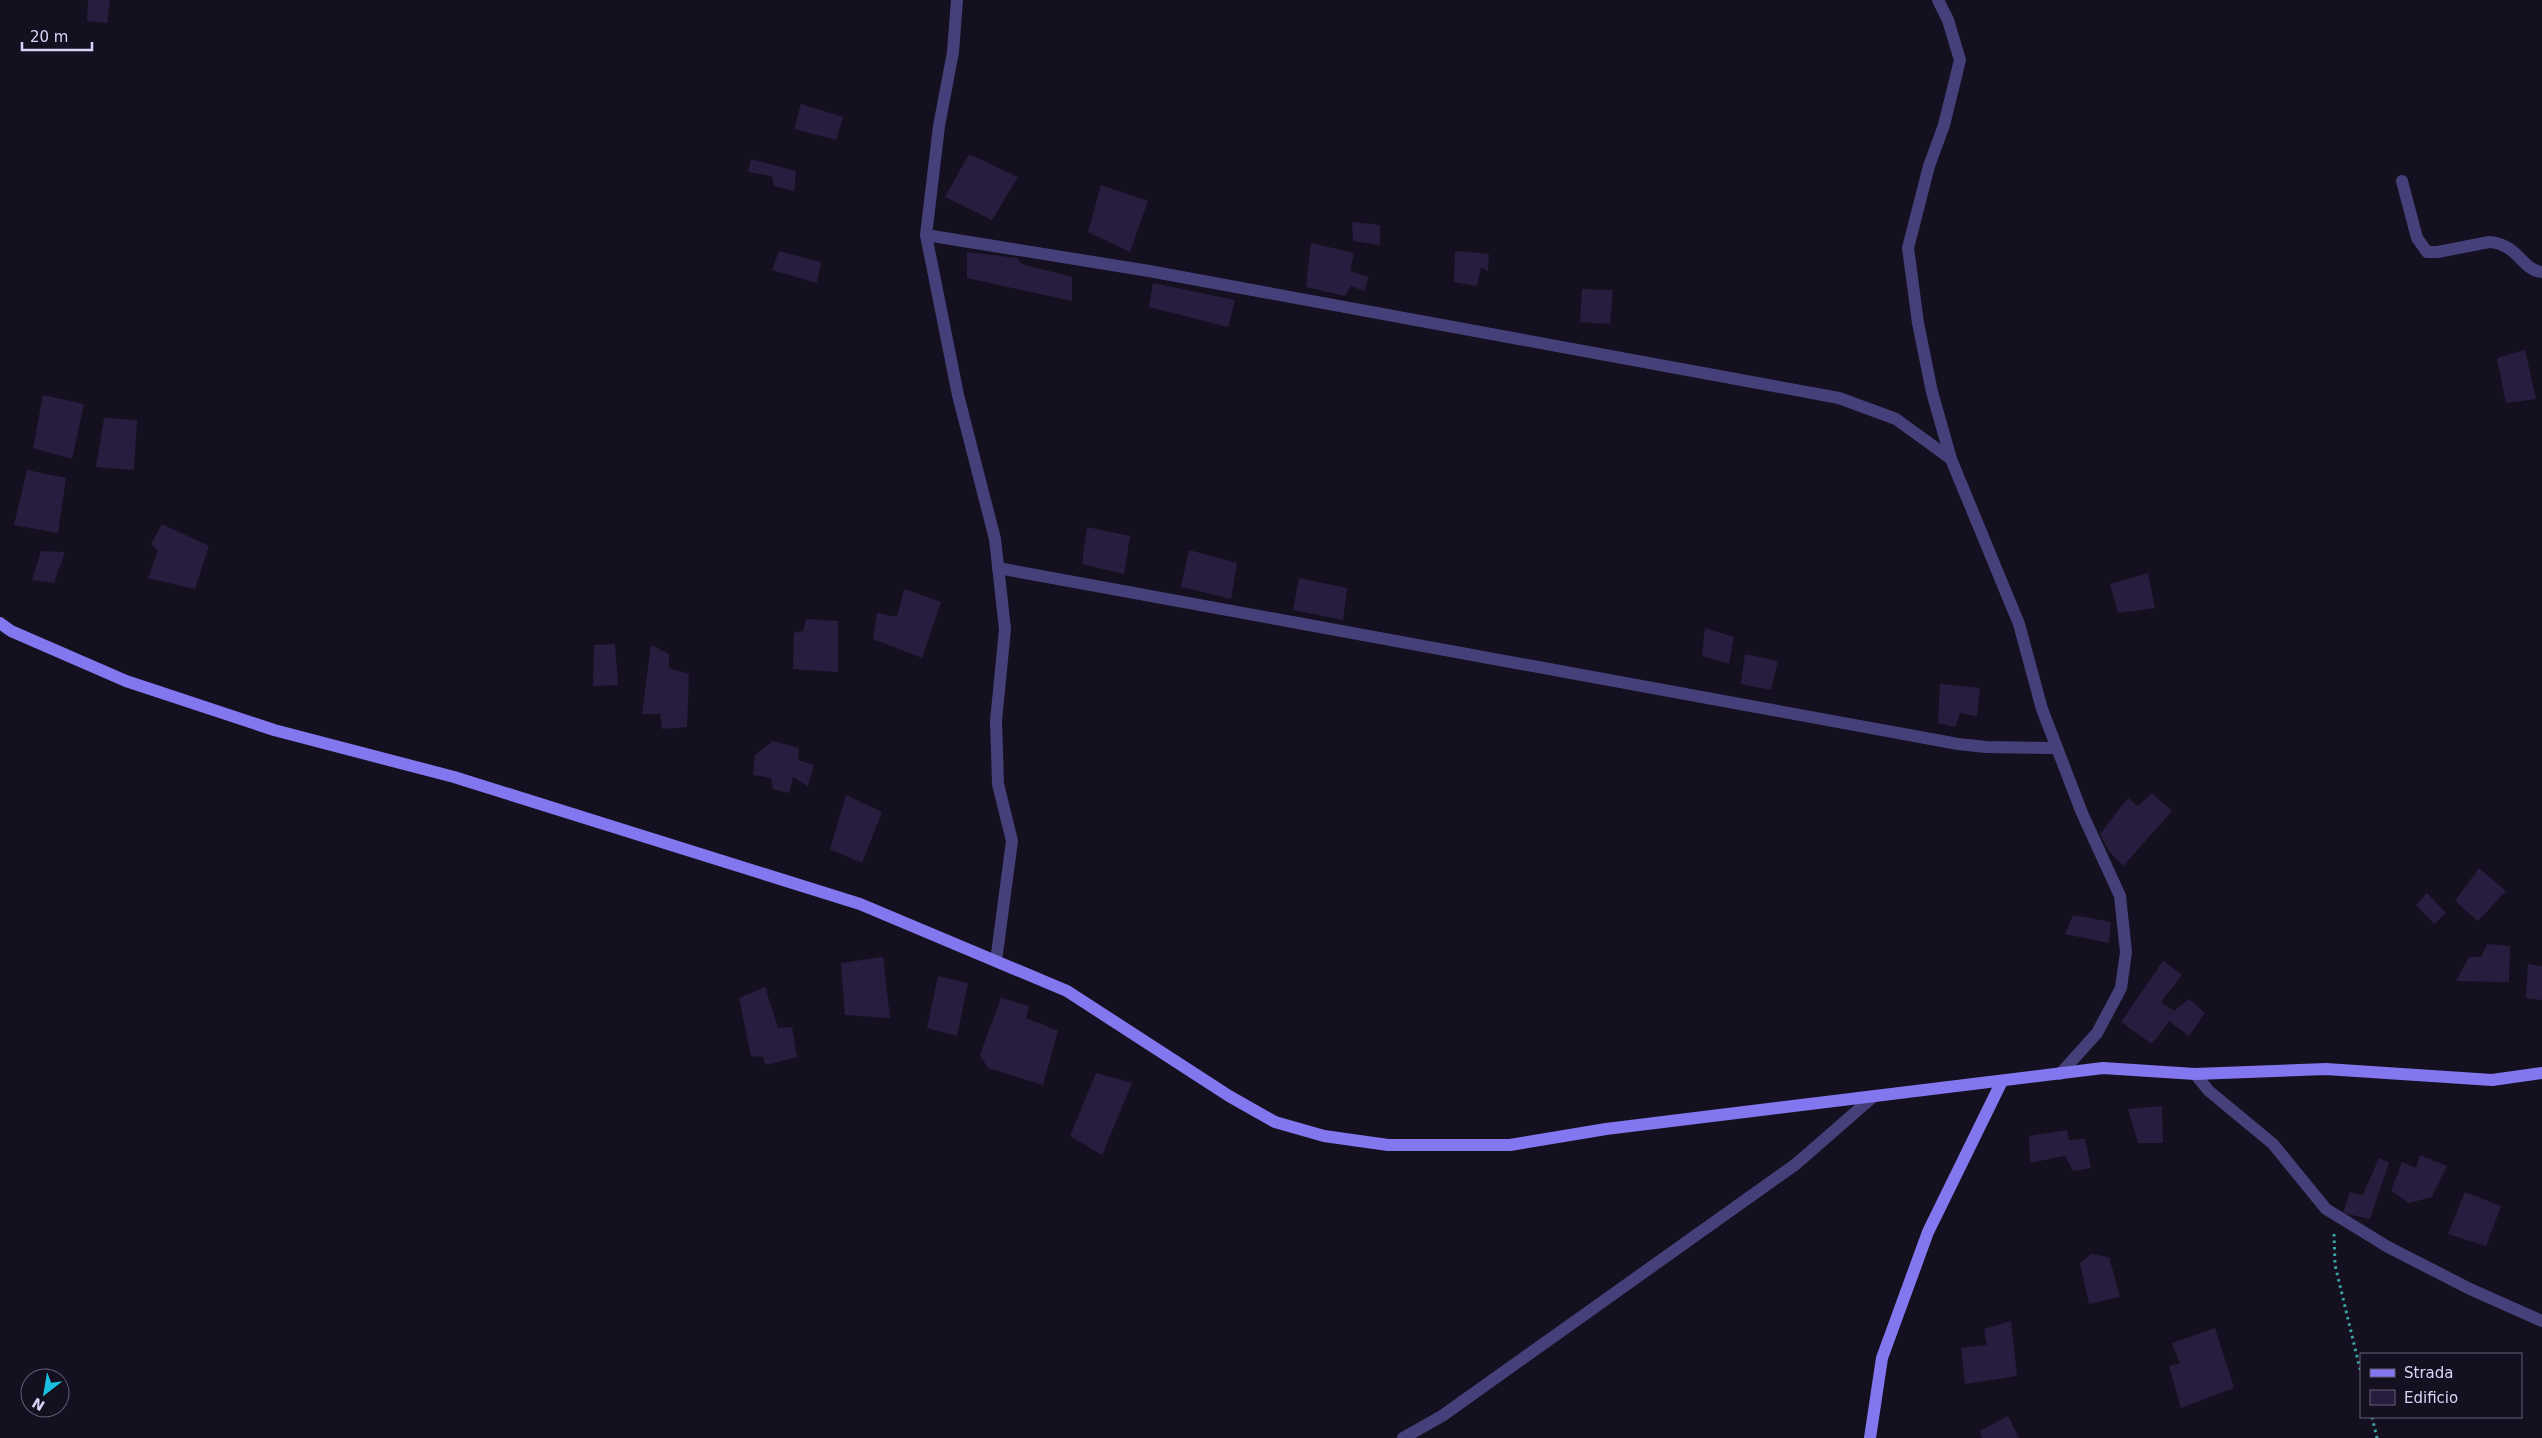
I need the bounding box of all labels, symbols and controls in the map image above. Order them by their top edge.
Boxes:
scale bar [22,20,92,52]
text: 20 m [30,28,68,46]
legend [2360,1353,2522,1418]
text: Strada [2404,1364,2453,1382]
north arrow [20,1368,70,1418]
text: Edificio [2404,1389,2458,1407]
text: N [29,1394,47,1414]

